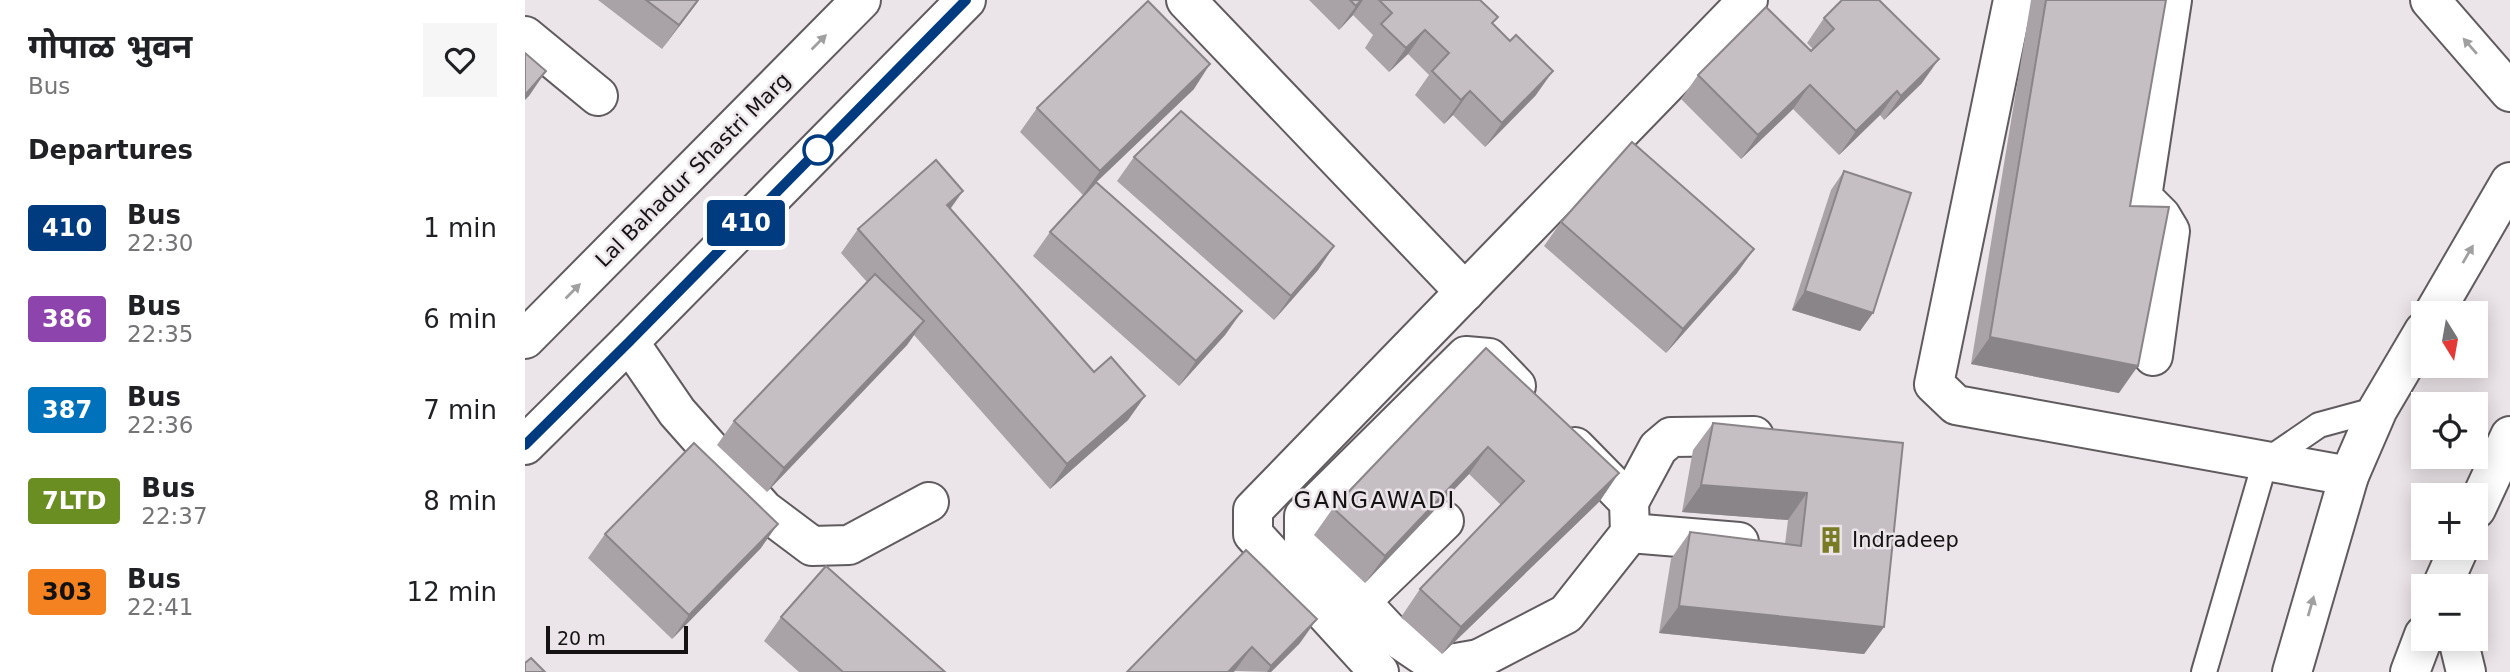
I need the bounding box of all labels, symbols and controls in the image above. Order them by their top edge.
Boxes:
button: heart [423,23,497,97]
text: गोपाळ भुवन [28,27,192,66]
one-way arrow [811,34,827,51]
one-way arrow [2462,37,2478,55]
street label: Lal Bahadur Shastri Marg [591,68,795,272]
text: Bus [28,73,70,99]
text: Departures [28,135,193,165]
unlabelled marker [803,135,833,165]
text: Bus [127,200,181,230]
line badge: 410 [706,200,786,246]
text: 410 [721,209,771,237]
text: 1 min [423,213,497,243]
text: 410 [42,214,92,242]
text: 22:30 [127,230,193,256]
one-way arrow [2462,245,2474,264]
one-way arrow [564,283,581,299]
text: Bus [127,291,181,321]
north arrow [2411,301,2489,378]
map controls [2411,301,2488,651]
text: 6 min [423,304,497,334]
text: 386 [42,305,92,333]
text: 22:35 [127,321,193,347]
text: Bus [127,382,181,412]
button: locate [2411,392,2488,469]
text: 7 min [423,395,497,425]
text: 387 [42,396,92,424]
text: 22:36 [127,412,193,438]
text: Bus [141,473,195,503]
button: + [2411,483,2488,560]
text: 8 min [423,486,497,516]
text: 7LTD [42,487,106,515]
district label: GANGAWADI [1294,487,1456,513]
text: 22:37 [141,503,208,529]
building icon: Indradeep [1816,525,1846,555]
place label: Indradeep [1852,528,1959,552]
text: Bus [127,564,181,594]
button: − [2411,574,2488,651]
text: 12 min [407,577,497,607]
text: 303 [42,578,92,606]
text: 22:41 [127,594,193,620]
one-way arrow [2307,596,2317,617]
scale bar [546,623,688,655]
text: 20 m [557,627,606,649]

